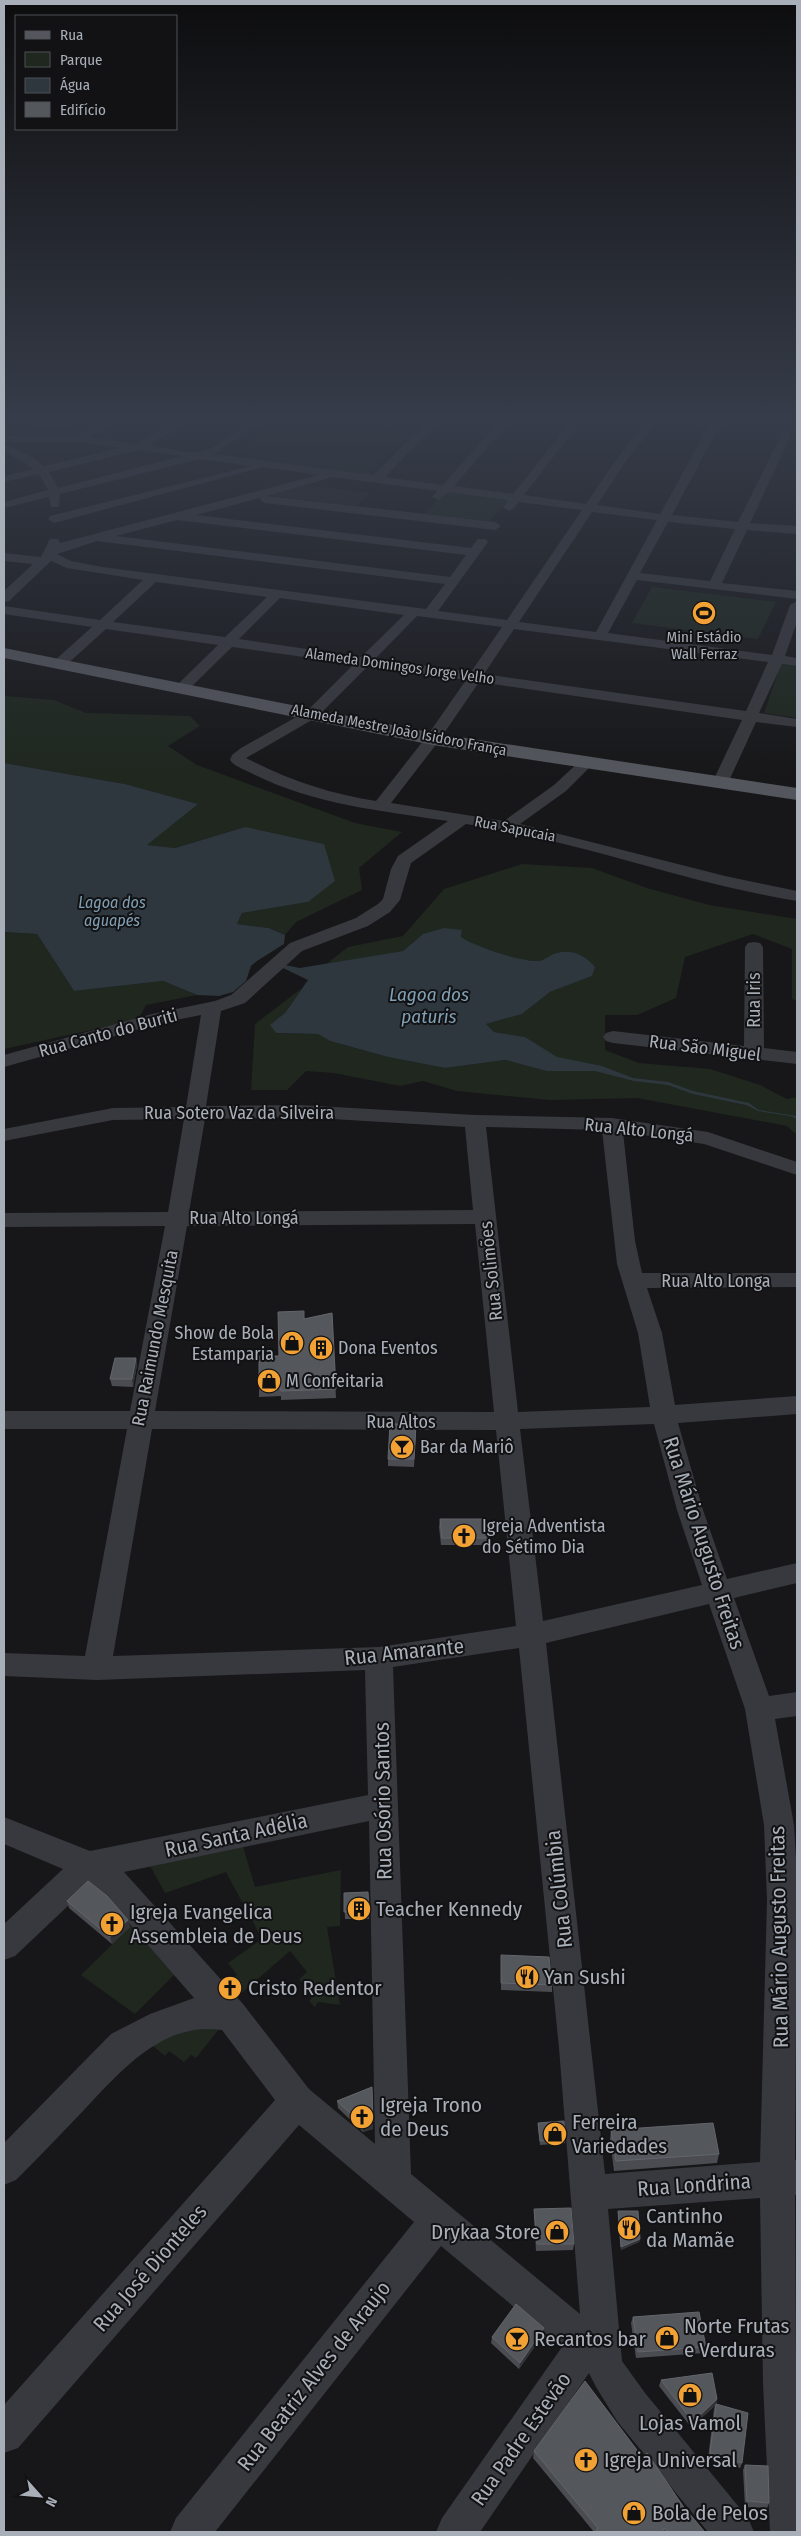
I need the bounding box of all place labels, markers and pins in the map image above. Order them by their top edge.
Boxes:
sports icon: Mini Estádio Wall Ferraz [691,600,717,626]
place label: Mini Estádio Wall Ferraz [667,628,742,663]
place label: Show de Bola Estamparia [175,1322,274,1365]
shop icon: Show de Bola Estamparia [279,1330,305,1356]
building icon: Dona Eventos [308,1335,334,1361]
place label: Dona Eventos [338,1337,438,1359]
shop icon: M Confeitaria [256,1368,282,1394]
place label: M Confeitaria [286,1370,384,1392]
bar icon: Bar da Mariô [389,1434,415,1460]
place label: Bar da Mariô [420,1436,514,1458]
place label: Igreja Adventista do Sétimo Dia [482,1515,606,1558]
church icon: Igreja Adventista do Sétimo Dia [451,1523,477,1549]
building icon: Teacher Kennedy [346,1896,372,1922]
place label: Teacher Kennedy [376,1896,523,1922]
place label: Igreja Evangelica Assembleia de Deus [130,1899,302,1949]
church icon: Igreja Evangelica Assembleia de Deus [99,1911,125,1937]
restaurant icon: Yan Sushi [514,1964,540,1990]
place label: Yan Sushi [544,1964,626,1990]
church icon: Cristo Redentor [217,1975,243,2001]
place label: Cristo Redentor [248,1975,382,2001]
place label: Igreja Trono de Deus [380,2092,482,2142]
church icon: Igreja Trono de Deus [349,2104,375,2130]
place label: Ferreira Variedades [572,2109,667,2159]
shop icon: Ferreira Variedades [542,2121,568,2147]
place label: Cantinho da Mamãe [646,2203,735,2253]
restaurant icon: Cantinho da Mamãe [616,2215,642,2241]
place label: Drykaa Store [431,2219,540,2245]
shop icon: Drykaa Store [544,2219,570,2245]
place label: Norte Frutas e Verduras [684,2313,790,2363]
shop icon: Norte Frutas e Verduras [654,2325,680,2351]
bar icon: Recantos bar [504,2326,530,2352]
place label: Recantos bar [534,2326,646,2352]
shop icon: Lojas Vamol [677,2382,703,2408]
place label: Lojas Vamol [639,2410,742,2436]
church icon: Igreja Universal [573,2447,599,2473]
place label: Igreja Universal [604,2447,737,2473]
shop icon: Bola de Pelos [621,2500,647,2526]
place label: Bola de Pelos [652,2500,768,2526]

